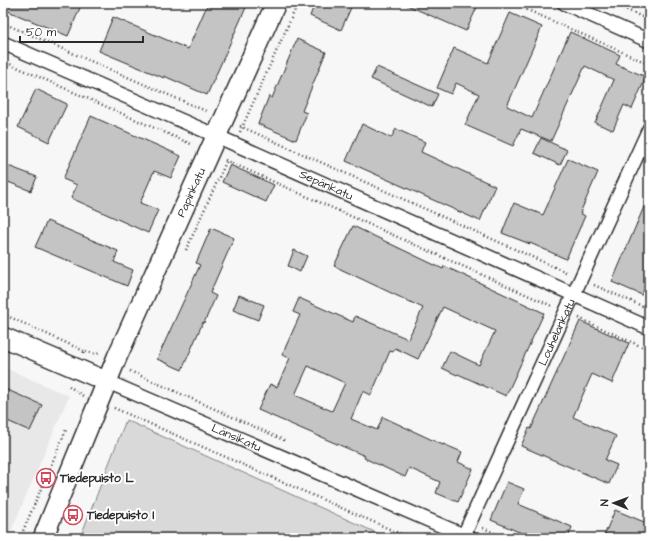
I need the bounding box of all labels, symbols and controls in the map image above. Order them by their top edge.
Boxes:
scale bar [20,18,143,44]
text: 50 m [26,24,57,41]
street label: Papinkatu [172,165,209,220]
street label: Sepänkatu [297,165,356,204]
street label: Louhelankatu [534,296,579,368]
street label: Länsikatu [209,419,264,456]
bus stop icon: Tiedepuisto L [35,467,57,489]
place label: Tiedepuisto L [59,470,134,488]
north arrow [594,483,634,523]
text: N [597,499,612,506]
bus stop icon: Tiedepuisto I [62,504,84,526]
place label: Tiedepuisto I [86,507,154,525]

